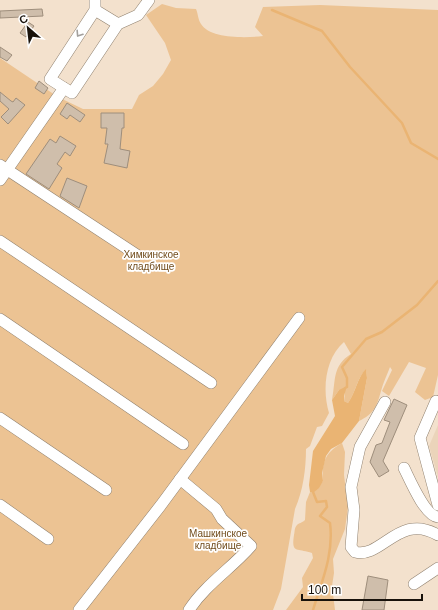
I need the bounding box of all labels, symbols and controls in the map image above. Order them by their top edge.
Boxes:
north arrow [8,8,48,48]
text: С [17,12,30,26]
one-way arrow [76,30,84,37]
park label: Химкинское кладбище [123,249,179,272]
park label: Машкинское кладбище [189,528,247,551]
scale bar [302,576,422,602]
text: 100 m [308,583,341,597]

